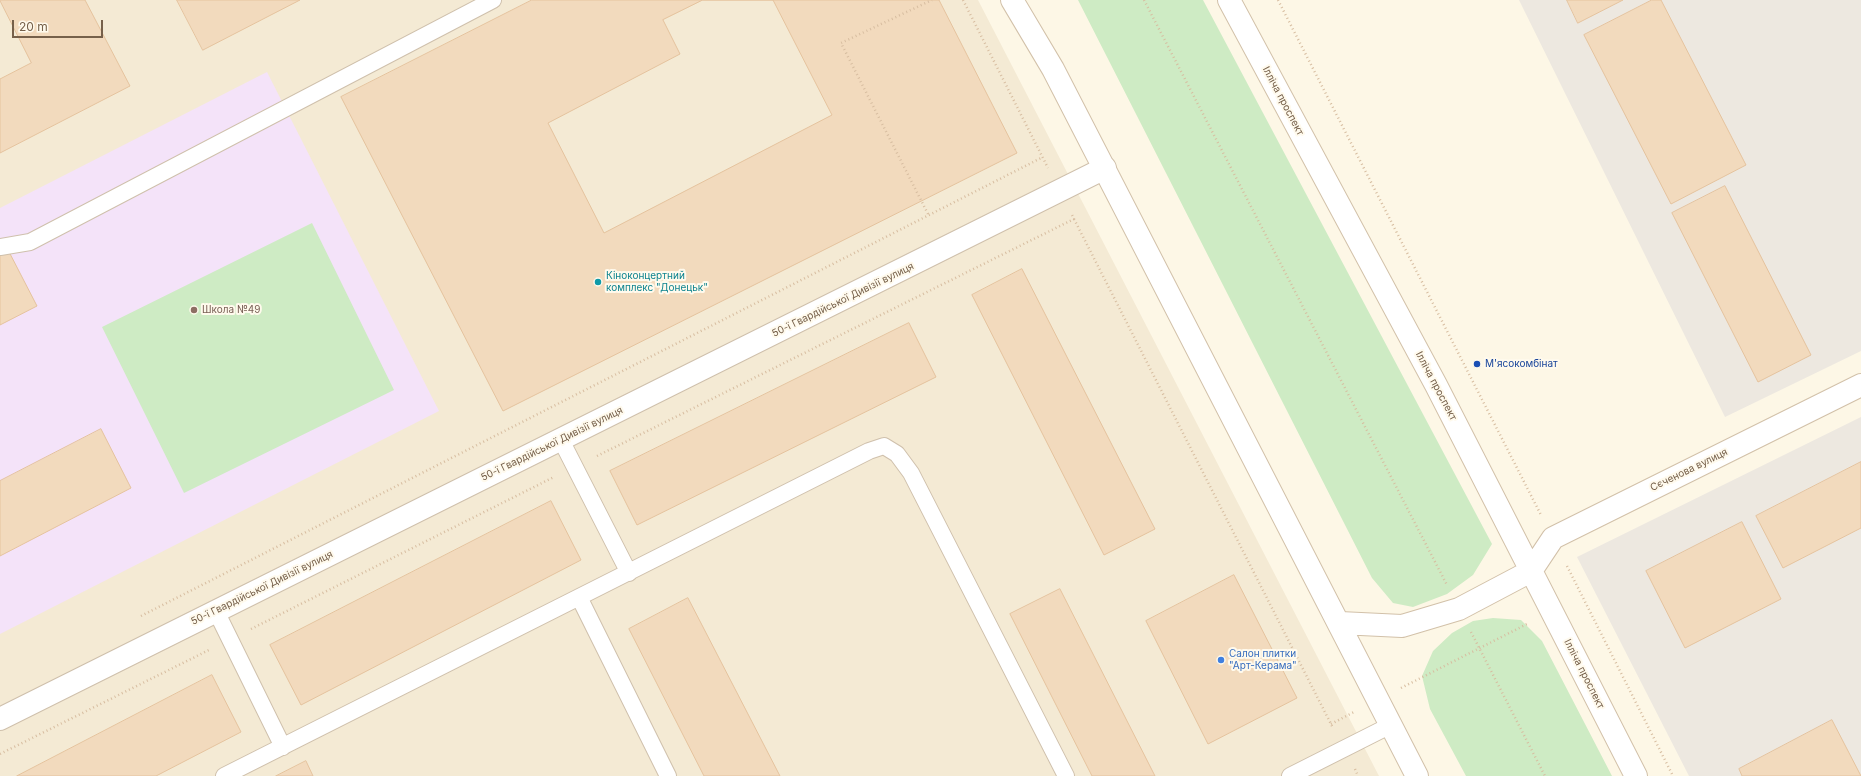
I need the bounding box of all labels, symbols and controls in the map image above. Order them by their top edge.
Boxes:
scale bar [14,12,105,38]
text: 20 m [19,19,48,34]
street label: Ілліча проспект [1260,64,1306,138]
street label: 50-ї Гвардійської Дивізії вулиця [770,260,916,340]
place label: Кіноконцертний комплекс "Донецьк" [606,270,708,294]
marker: Кіноконцертний комплекс "Донецьк" [593,277,603,287]
place label: Школа №49 [202,304,261,316]
marker: Школа №49 [189,305,199,315]
street label: Ілліча проспект [1413,349,1459,423]
place label: М'ясокомбінат [1485,358,1558,370]
marker: М'ясокомбінат [1472,359,1482,369]
street label: 50-ї Гвардійської Дивізії вулиця [479,404,625,484]
street label: Сєченова вулиця [1648,446,1730,494]
street label: 50-ї Гвардійської Дивізії вулиця [189,548,335,628]
street label: Ілліча проспект [1561,637,1607,711]
place label: Салон плитки "Арт-Керама" [1229,648,1297,672]
marker: Салон плитки "Арт-Керама" [1216,655,1226,665]

